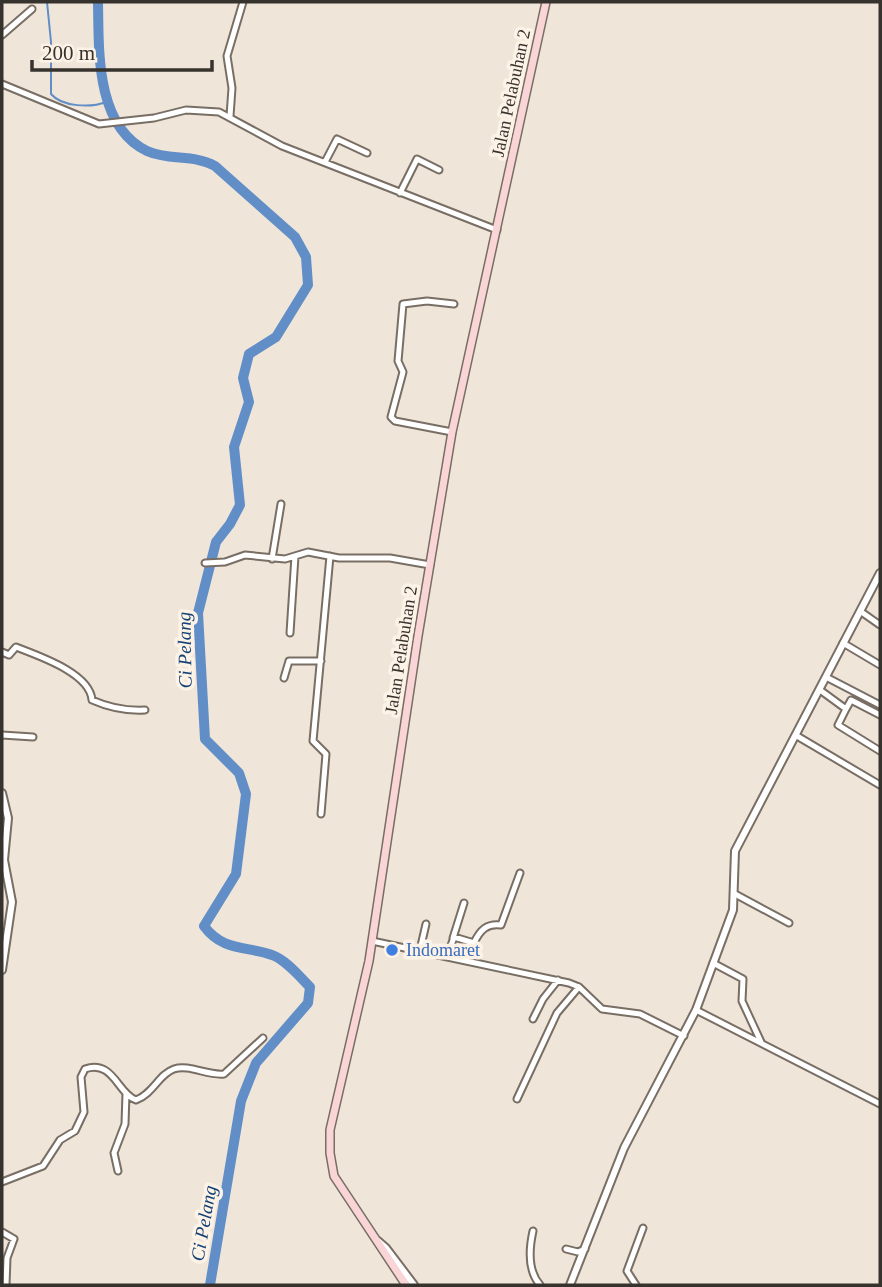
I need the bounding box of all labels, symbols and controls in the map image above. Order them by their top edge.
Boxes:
street label: Jalan Pelabuhan 2 [488,27,534,159]
scale bar [32,28,212,72]
text: 200 m [42,41,95,65]
street label: Jalan Pelabuhan 2 [381,584,421,716]
water label: Ci Pelang [173,612,196,688]
place label: Indomaret [406,940,480,960]
marker: Indomaret [384,942,400,958]
water label: Ci Pelang [187,1184,220,1263]

